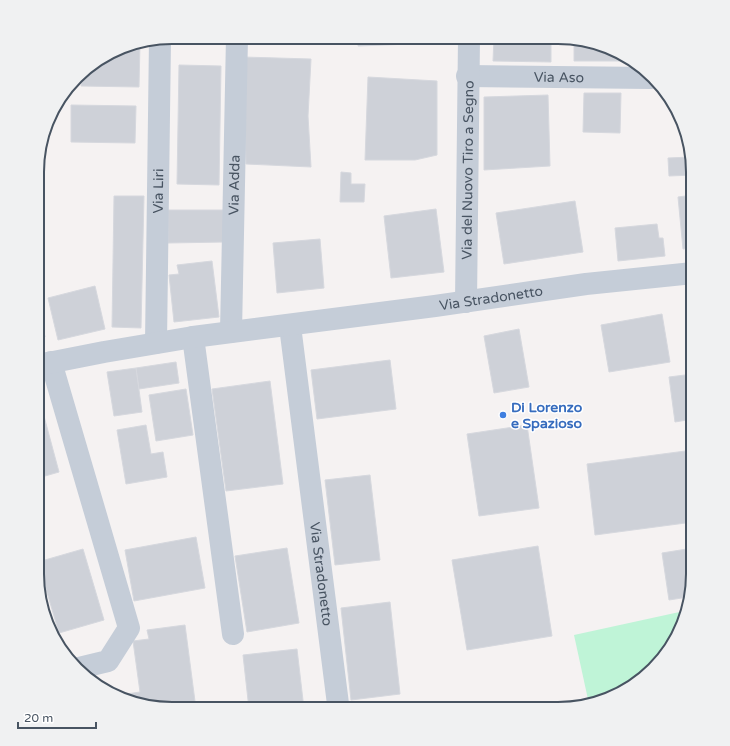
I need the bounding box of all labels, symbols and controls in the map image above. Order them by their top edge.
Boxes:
street label: Via Aso [534,68,584,86]
street label: Via del Nuovo Tiro a Segno [458,80,477,260]
street label: Via Adda [225,155,243,215]
street label: Via Liri [149,168,167,214]
street label: Via Stradonetto [438,282,544,314]
place label: Di Lorenzo e Spazioso [511,399,583,432]
marker: Di Lorenzo e Spazioso [498,410,508,420]
street label: Via Stradonetto [306,521,337,627]
scale bar [18,704,96,730]
text: 20 m [24,711,53,725]

